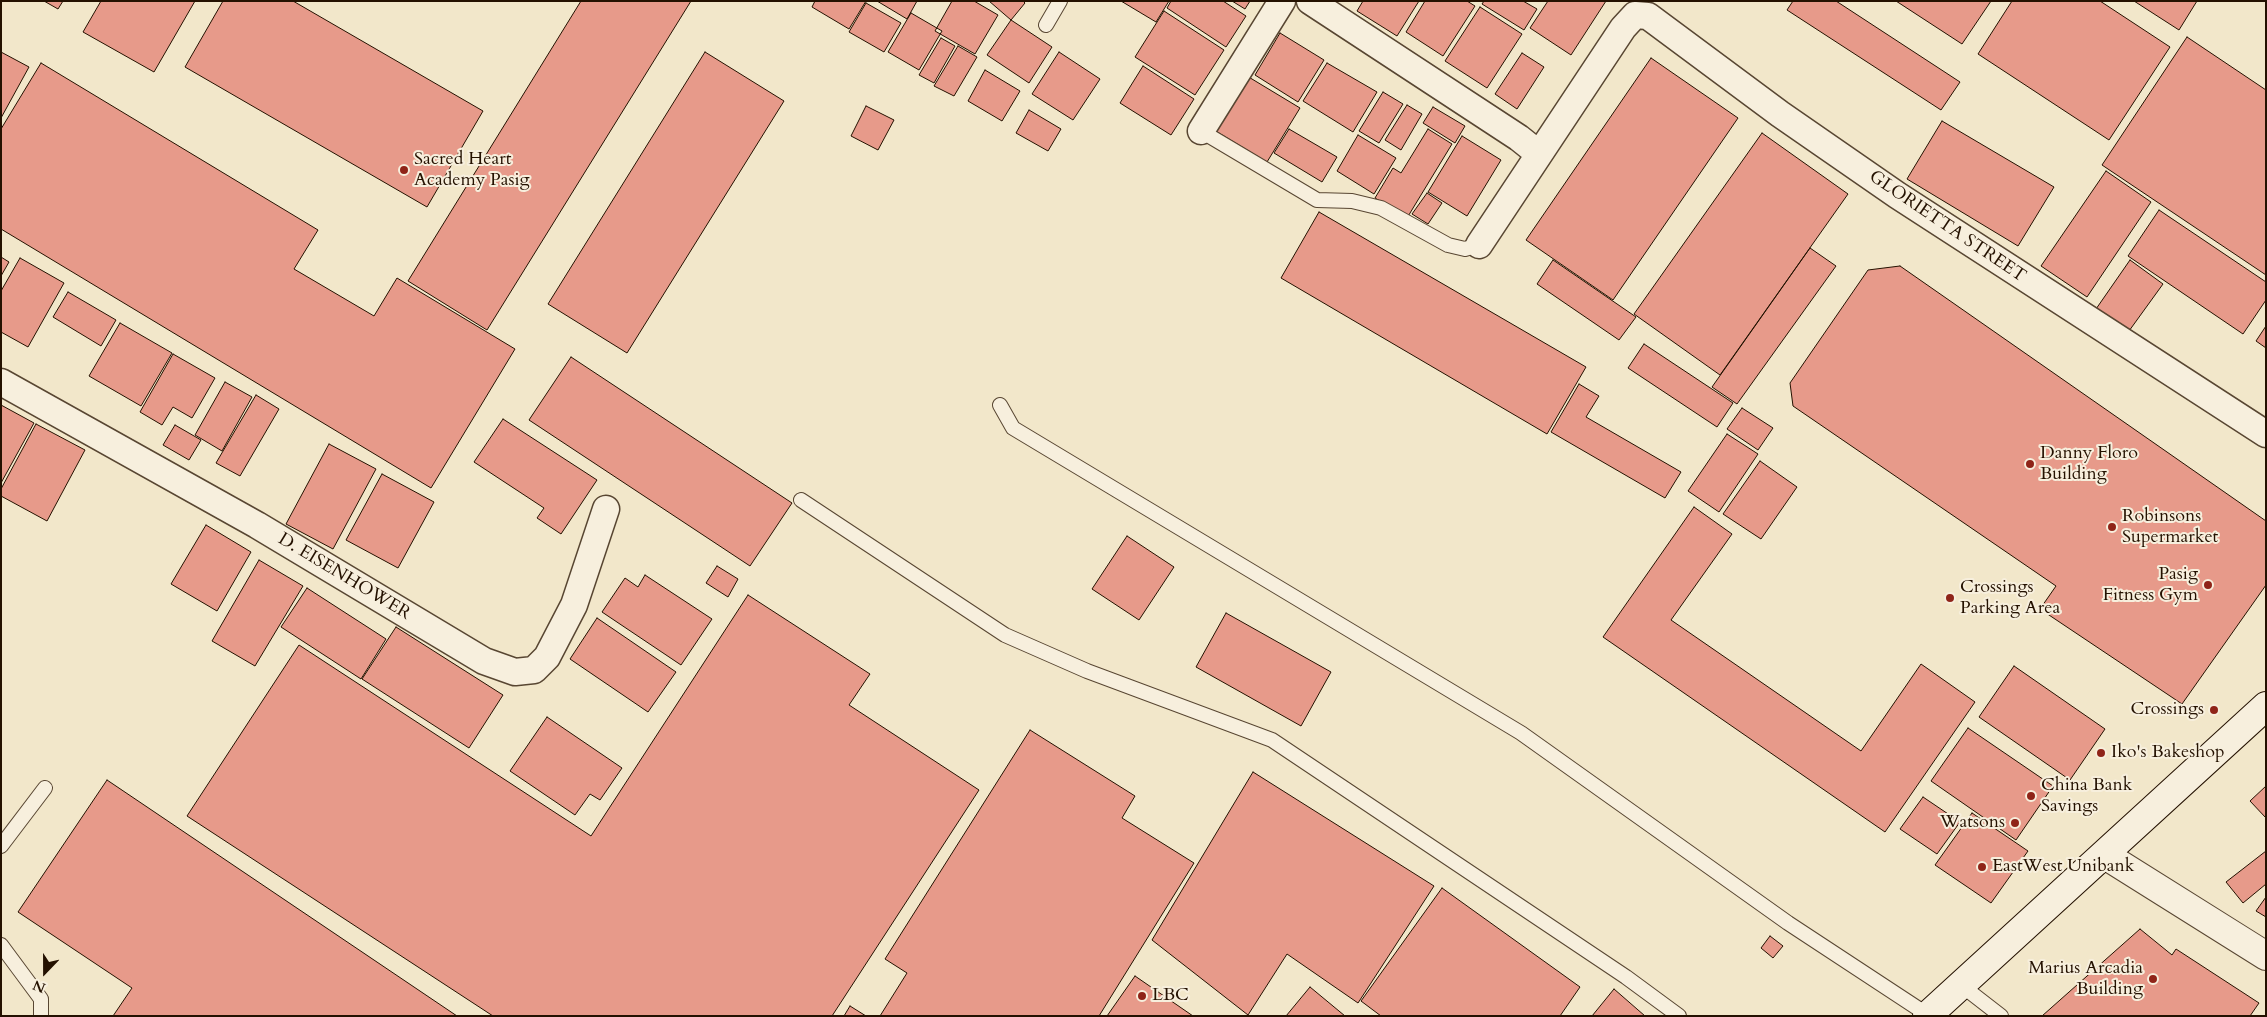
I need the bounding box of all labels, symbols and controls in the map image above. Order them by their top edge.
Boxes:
place label: Sacred Heart Academy Pasig [414,149,530,192]
marker: Sacred Heart Academy Pasig [398,164,410,176]
street label: GLORIETTA STREET [1864,166,2030,288]
place label: Danny Floro Building [2040,443,2138,486]
marker: Danny Floro Building [2024,458,2036,470]
place label: Robinsons Supermarket [2122,506,2218,548]
marker: Robinsons Supermarket [2106,521,2118,533]
street label: D. EISENHOWER [274,529,414,625]
place label: Pasig Fitness Gym [2103,564,2198,606]
place label: Crossings Parking Area [1960,577,2060,620]
marker: Pasig Fitness Gym [2202,579,2214,591]
marker: Crossings Parking Area [1944,592,1956,604]
place label: Crossings [2130,699,2204,721]
marker: Crossings [2208,704,2220,716]
place label: Iko's Bakeshop [2111,742,2224,764]
marker: Iko's Bakeshop [2095,747,2107,759]
place label: China Bank Savings [2041,775,2132,818]
marker: China Bank Savings [2025,790,2037,802]
place label: Watsons [1940,812,2005,834]
marker: Watsons [2009,817,2021,829]
place label: EastWest Unibank [1992,856,2134,878]
marker: EastWest Unibank [1976,861,1988,873]
north arrow [20,947,70,997]
place label: Marius Arcadia Building [2028,958,2143,1001]
marker: Marius Arcadia Building [2147,973,2159,985]
text: N [30,975,48,997]
place label: LBC [1152,985,1189,1007]
marker: LBC [1136,990,1148,1002]

